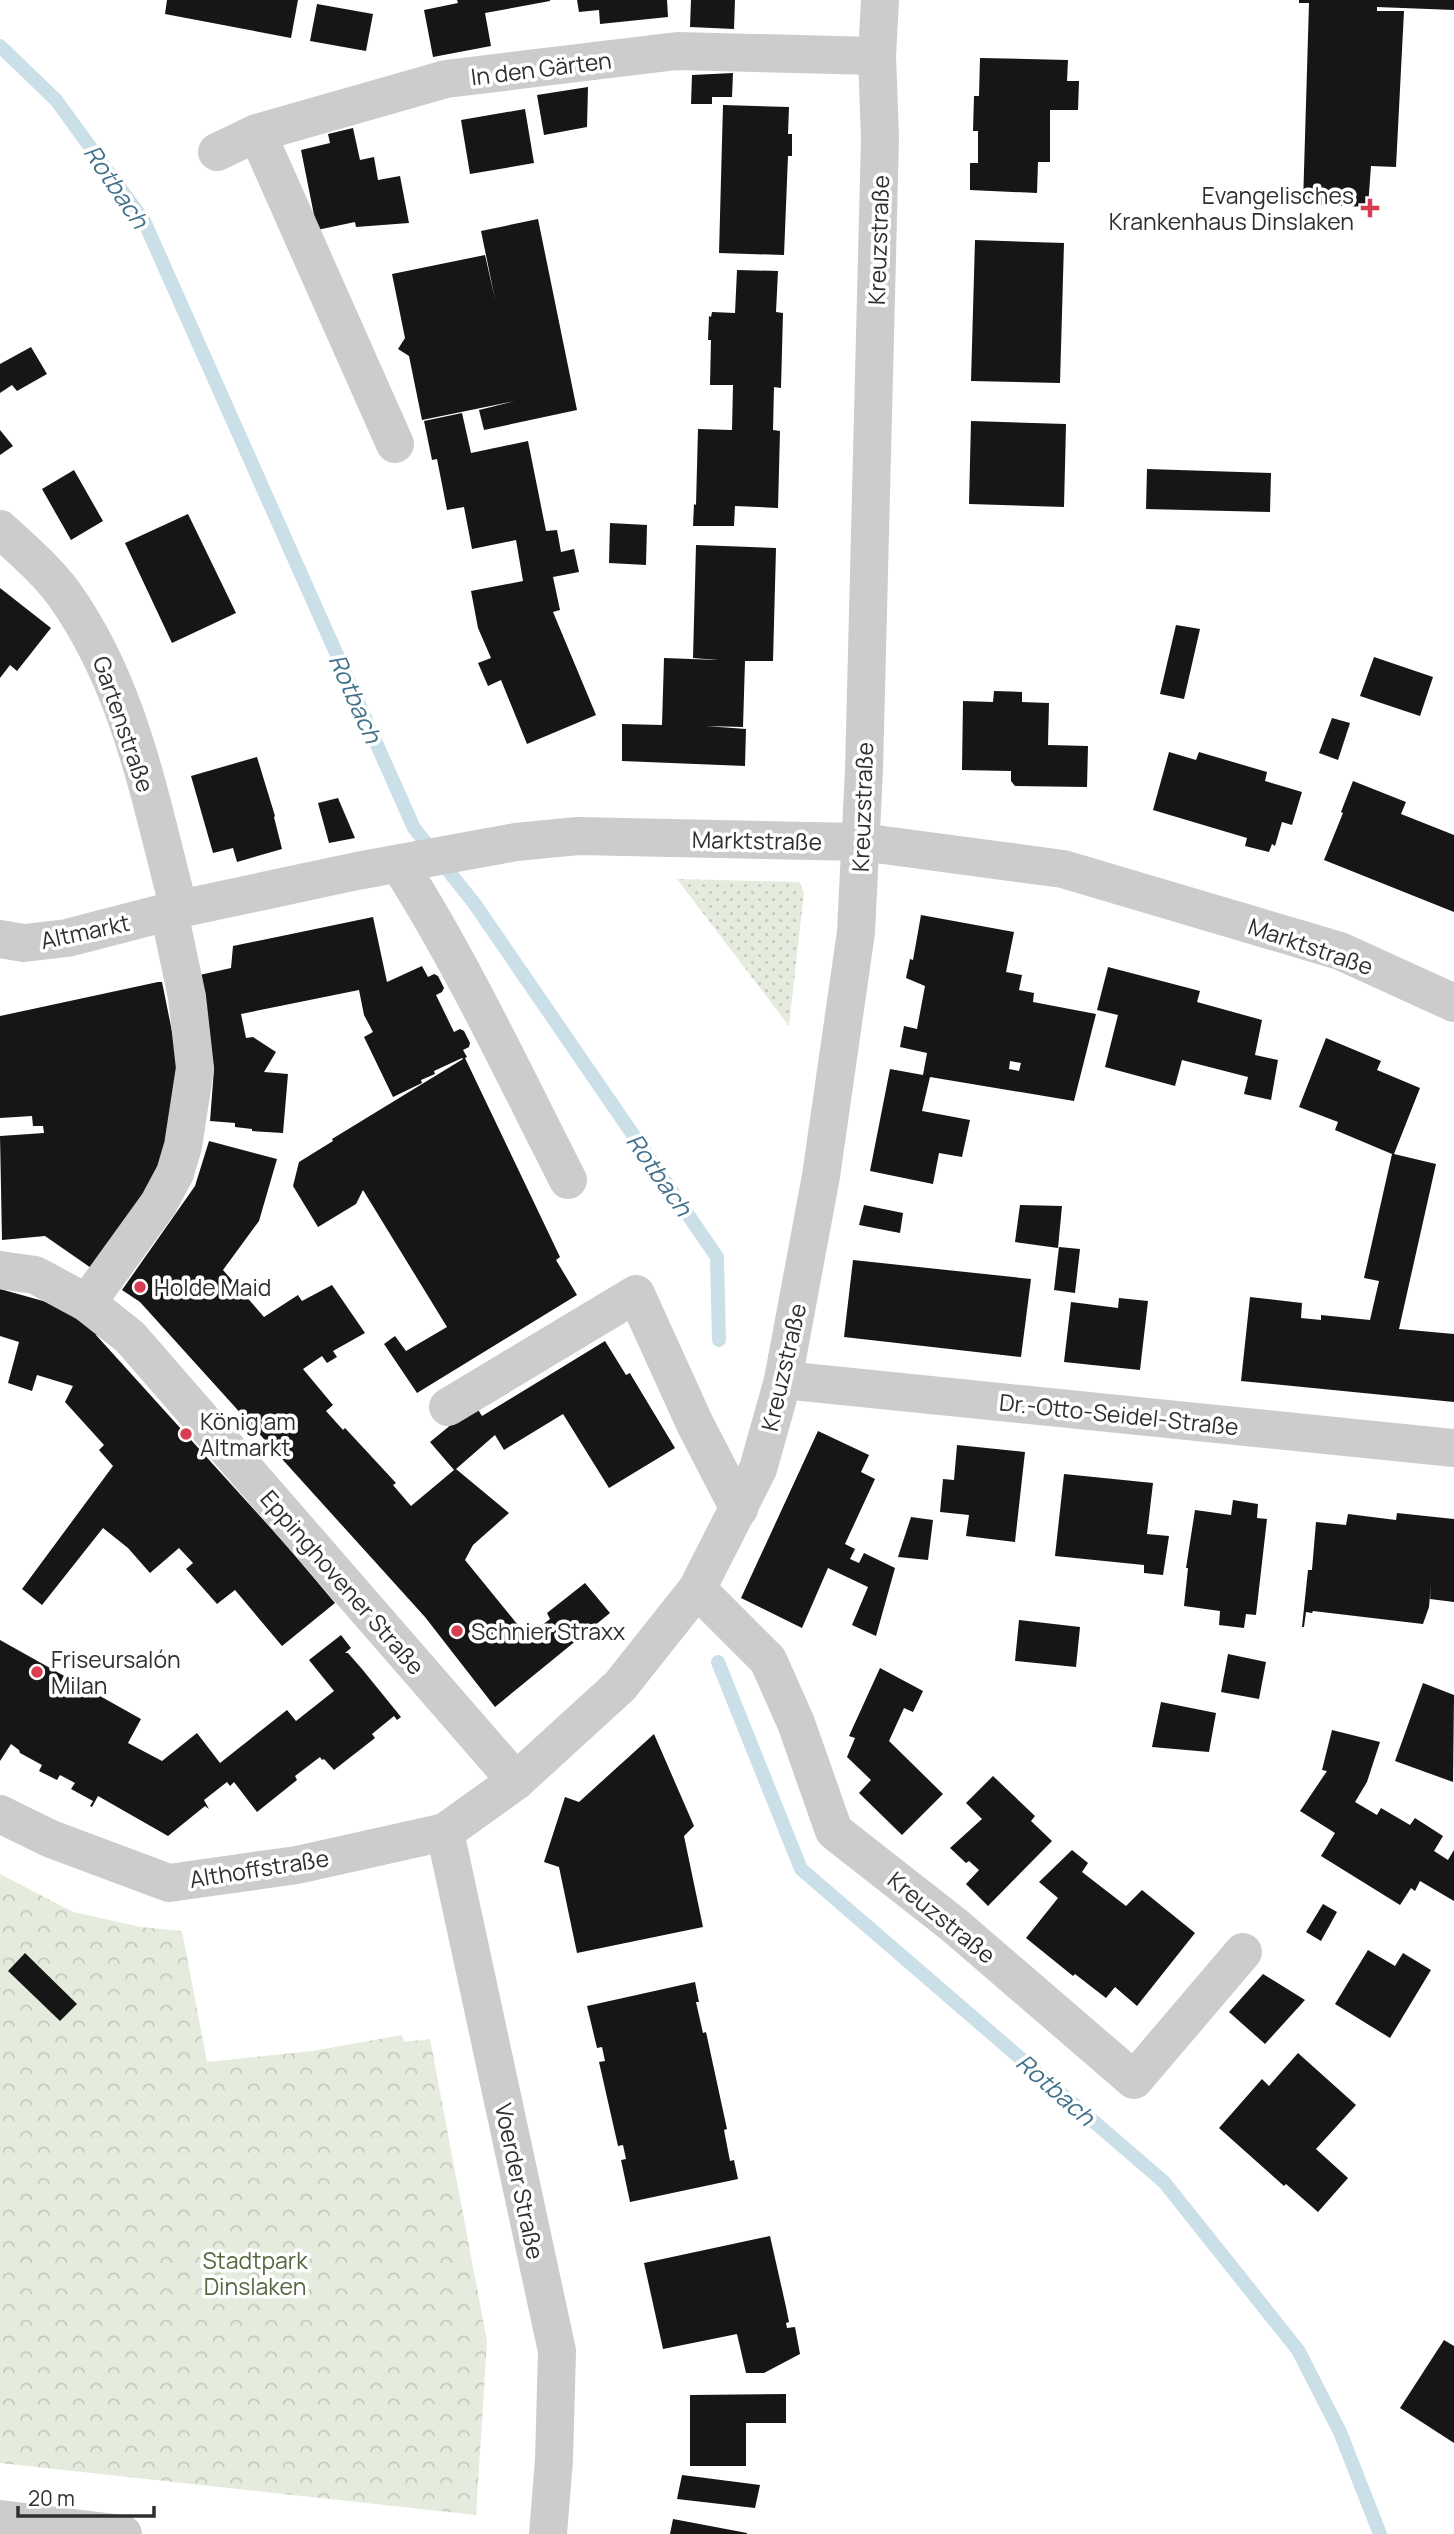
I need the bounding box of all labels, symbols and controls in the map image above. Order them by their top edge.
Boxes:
street label: In den Gärten [469,44,613,92]
water label: Rotbach [77,138,157,235]
street label: Kreuzstraße [860,174,896,306]
place label: Evangelisches Krankenhaus Dinslaken [1109,179,1354,237]
marker: Evangelisches Krankenhaus Dinslaken [1360,198,1380,218]
water label: Rotbach [322,648,390,748]
street label: Gartenstraße [86,652,162,796]
street label: Kreuzstraße [844,741,880,873]
street label: Marktstraße [692,823,822,857]
street label: Altmarkt [37,906,133,956]
street label: Marktstraße [1244,910,1378,982]
water label: Rotbach [620,1126,701,1223]
place label: Holde Maid [154,1271,272,1303]
marker: Holde Maid [132,1279,148,1295]
street label: Kreuzstraße [753,1300,813,1434]
street label: Dr.-Otto-Seidel-Straße [998,1386,1240,1442]
place label: König am Altmarkt [200,1405,296,1463]
marker: König am Altmarkt [178,1426,194,1442]
street label: Eppinghovener Straße [254,1483,432,1681]
place label: Schnier Straxx [471,1615,625,1647]
marker: Schnier Straxx [449,1623,465,1639]
place label: Friseursalón Milan [51,1643,181,1701]
marker: Friseursalón Milan [29,1664,45,1680]
street label: Althoffstraße [187,1841,331,1895]
street label: Kreuzstraße [881,1864,1003,1970]
water label: Rotbach [1010,2046,1103,2133]
street label: Voerder Straße [488,2100,552,2262]
park label: Stadtpark Dinslaken [202,2244,308,2302]
scale bar [18,2474,154,2518]
text: 20 m [28,2484,75,2512]

